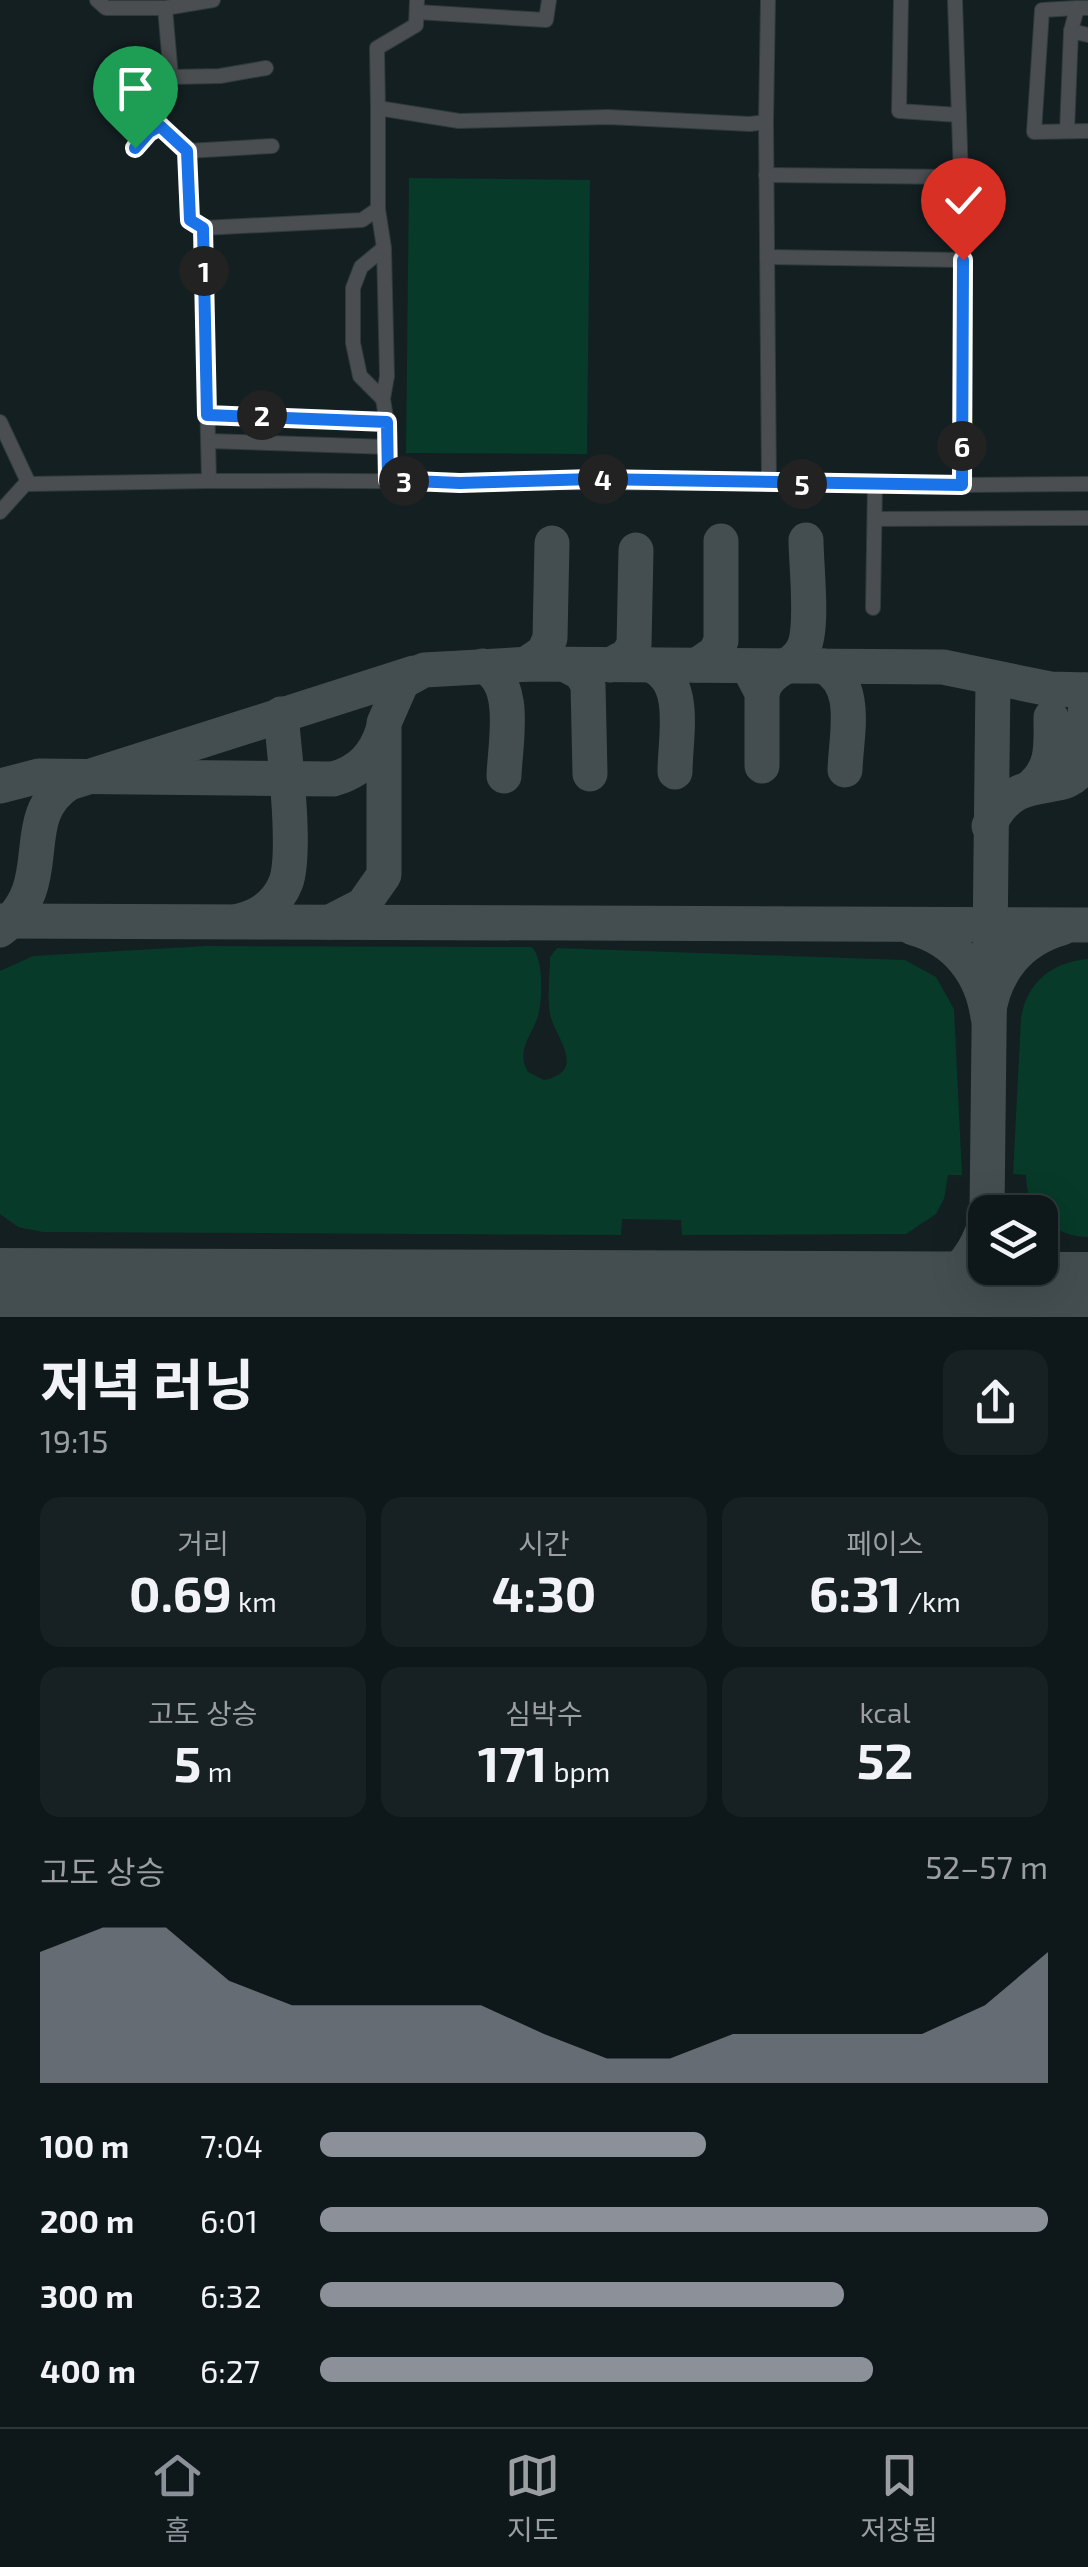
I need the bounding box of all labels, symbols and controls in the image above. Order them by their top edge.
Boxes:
pin [93,46,178,149]
icon: arrive [108,61,163,116]
pin [921,158,1006,261]
icon: check [936,173,991,228]
pin: 1 [179,246,229,296]
text: 1 [198,254,210,288]
pin: 2 [237,390,287,440]
text: 2 [254,398,270,432]
pin: 6 [937,421,987,471]
text: 6 [954,429,970,463]
pin: 4 [578,454,628,504]
pin: 3 [379,456,429,506]
pin: 5 [777,459,827,509]
text: 4 [594,462,612,496]
text: 3 [396,464,412,498]
text: 5 [794,467,810,501]
map controls [968,1195,1058,1285]
button: layers [968,1195,1058,1285]
text: 저녁 러닝 [40,1350,254,1416]
button: share [943,1350,1048,1455]
text: 19:15 [40,1421,108,1459]
text: 거리 [177,1526,229,1560]
text: 시간 [518,1526,570,1560]
text: 페이스 [846,1526,924,1560]
text: 0.69 [129,1562,232,1622]
text: 4:30 [492,1562,596,1622]
text: 6:31 [809,1562,901,1622]
text: km [232,1584,277,1618]
text: /km [901,1584,961,1618]
text: kcal [859,1695,911,1729]
text: 고도 상승 [148,1696,258,1730]
text: 심박수 [505,1696,583,1730]
text: 52 [857,1729,913,1789]
text: 5 [174,1732,201,1792]
text: 171 [478,1732,547,1792]
text: m [201,1754,232,1788]
text: bpm [547,1754,610,1788]
text: 52–57 m [925,1847,1048,1885]
text: 고도 상승 [40,1852,165,1890]
text: 100 m [40,2126,129,2164]
text: 7:04 [200,2126,263,2164]
text: 200 m [40,2201,134,2239]
text: 6:01 [200,2201,258,2239]
text: 300 m [40,2276,134,2314]
text: 6:32 [200,2276,262,2314]
text: 400 m [40,2351,136,2389]
text: 6:27 [200,2351,260,2389]
tab: 홈 [150,2448,205,2548]
tab: 지도 [505,2448,560,2548]
tab: 저장됨 [861,2448,938,2548]

